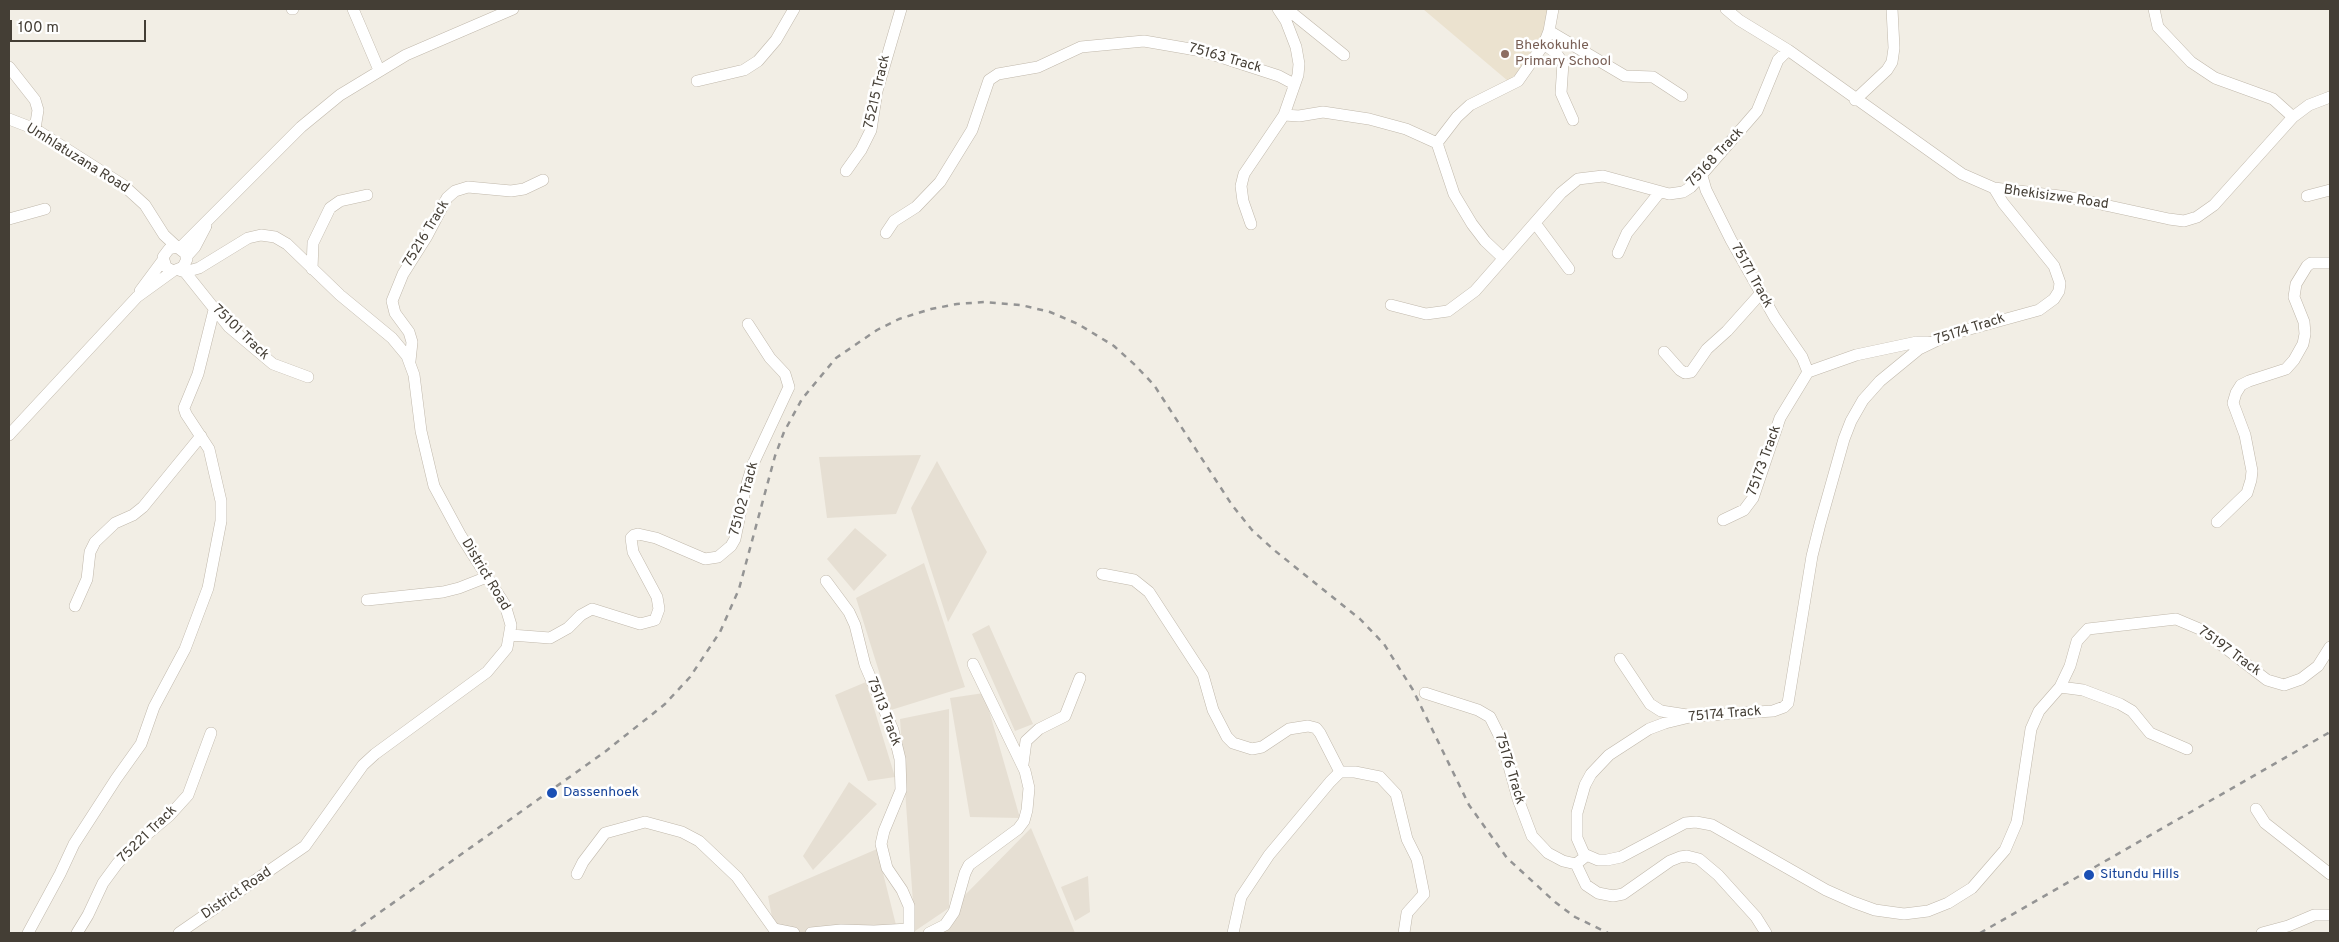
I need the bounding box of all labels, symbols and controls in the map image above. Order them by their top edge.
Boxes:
scale bar [12,10,149,42]
text: 100 m [18,19,59,38]
place label: Bhekokuhle Primary School [1515,38,1611,70]
street label: 75163 Track [1186,41,1264,77]
marker: Bhekokuhle Primary School [1499,48,1511,60]
street label: 75215 Track [861,53,895,131]
street label: Umhlatuzana Road [22,120,132,198]
street label: 75168 Track [1684,125,1748,191]
street label: Bhekisizwe Road [2002,182,2110,214]
street label: 75216 Track [400,197,454,271]
street label: 75171 Track [1726,241,1776,311]
street label: 75101 Track [208,302,272,364]
street label: 75174 Track [1933,311,2007,349]
street label: 75173 Track [1744,423,1786,499]
street label: 75102 Track [727,460,763,538]
street label: District Road [457,536,513,614]
street label: 75197 Track [2194,623,2264,681]
street label: 75113 Track [862,675,904,749]
street label: 75174 Track [1688,703,1762,727]
street label: 75176 Track [1490,731,1528,807]
place label: Dassenhoek [563,785,639,801]
marker: Dassenhoek [545,786,559,800]
street label: 75221 Track [115,803,181,867]
street label: District Road [199,864,275,924]
place label: Situndu Hills [2100,867,2179,883]
marker: Situndu Hills [2082,868,2096,882]

